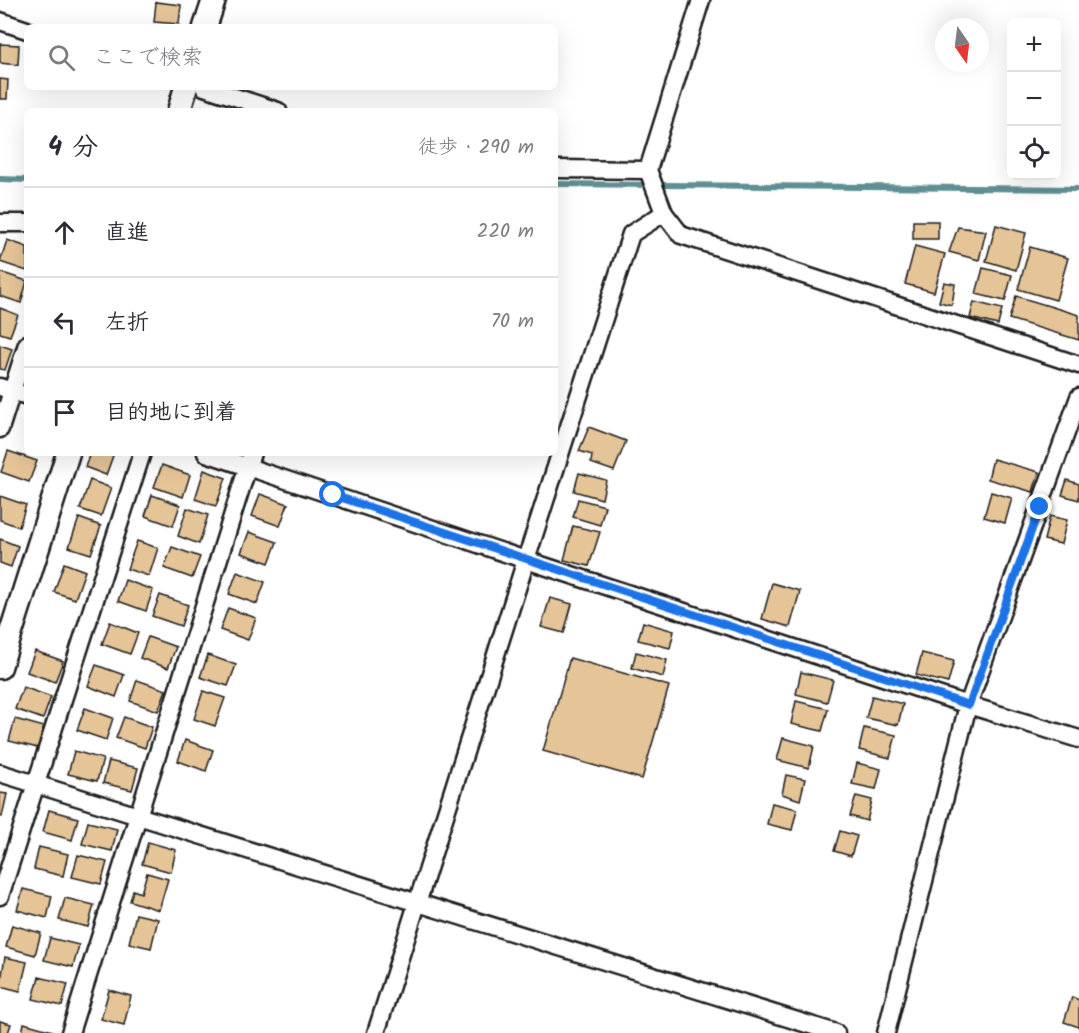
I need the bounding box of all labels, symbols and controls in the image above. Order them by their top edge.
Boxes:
north arrow [935,18,989,72]
map controls [1007,18,1061,180]
button: + [1007,18,1061,72]
search box [24,24,558,90]
icon: search [45,41,78,74]
text: ここで検索 [93,41,203,76]
button: − [1007,72,1061,126]
button: locate [1007,126,1061,180]
text: 4 分 [48,127,98,169]
text: 徒歩 · 290 m [418,132,534,164]
icon: ahead [48,216,81,249]
text: 直進 [105,216,149,251]
text: 220 m [477,216,534,248]
icon: left [48,306,81,339]
text: 左折 [105,306,149,341]
text: 70 m [491,306,534,338]
icon: arrive [48,396,81,429]
text: 目的地に到着 [105,396,237,431]
route start [319,481,345,507]
route end [1026,493,1052,519]

